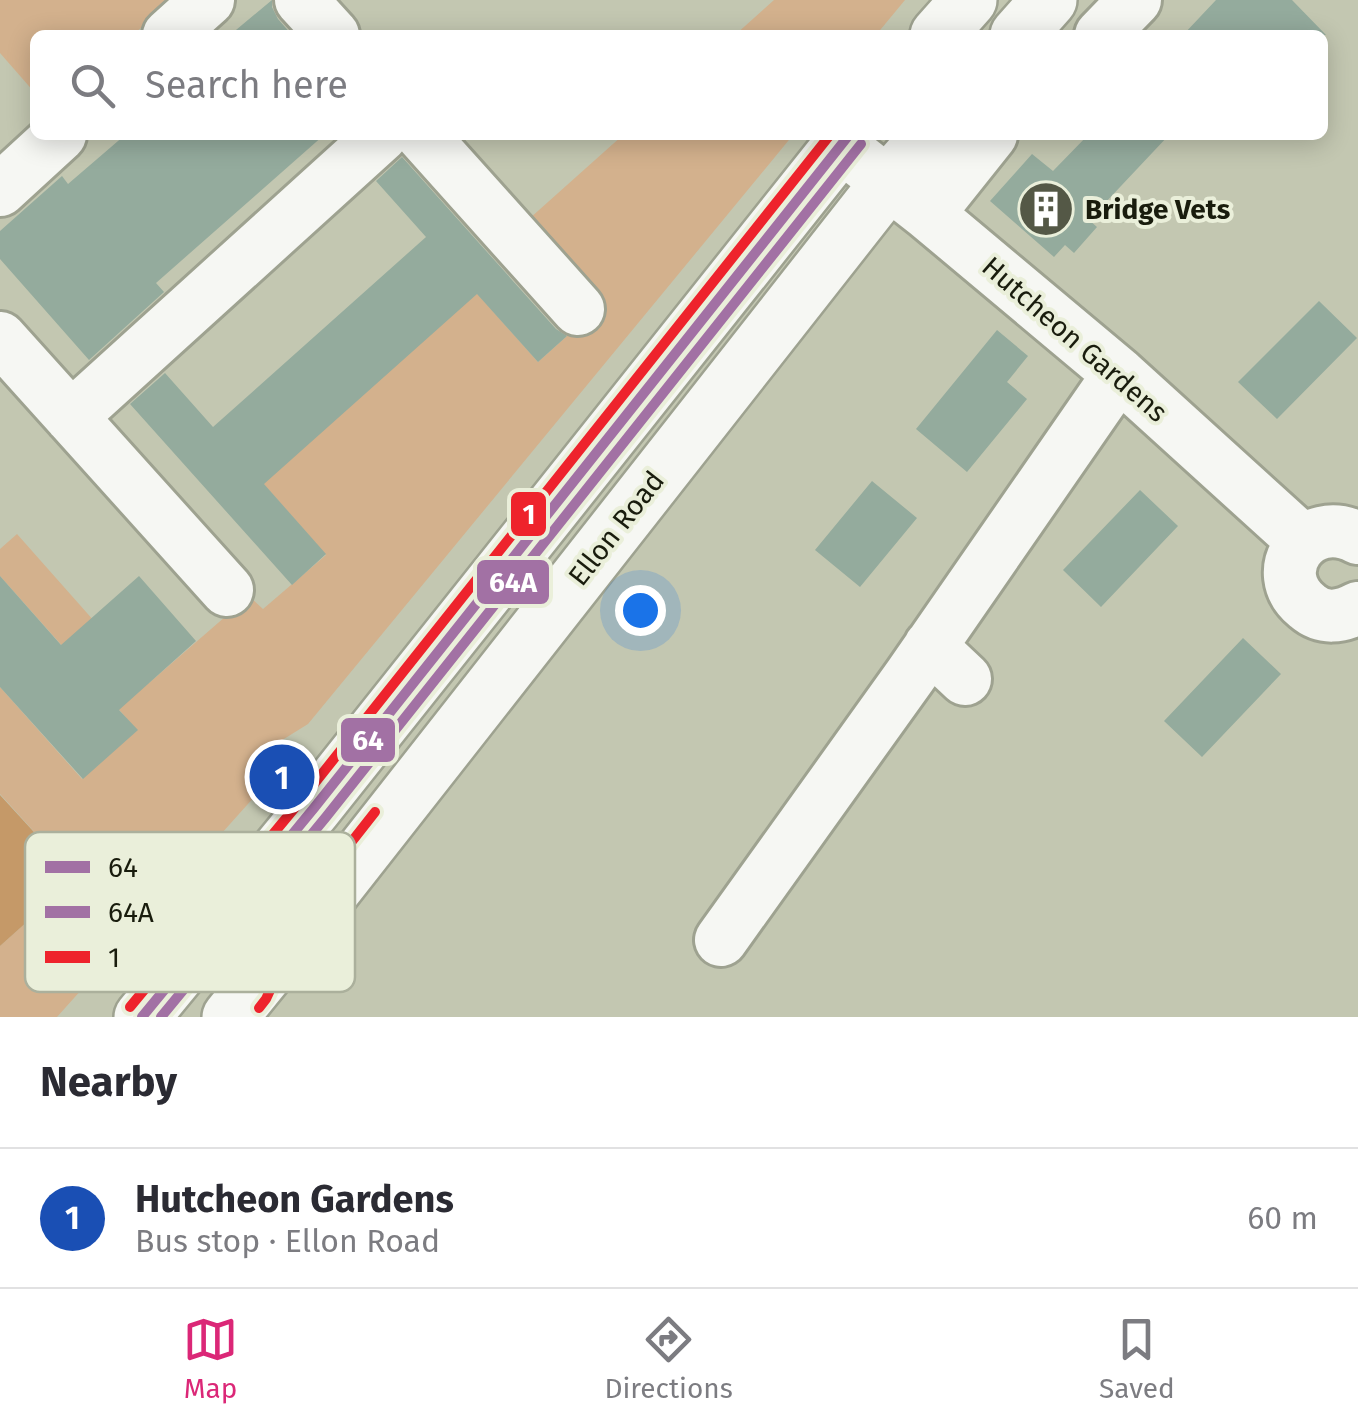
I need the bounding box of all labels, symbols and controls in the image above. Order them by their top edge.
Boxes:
search box [30,30,1328,140]
icon: search [65,58,120,113]
text: Search here [145,62,348,108]
building icon: Bridge Vets [1016,179,1076,239]
place label: Bridge Vets [1085,193,1230,226]
street label: Hutcheon Gardens [975,250,1174,429]
street label: Ellon Road [562,465,671,592]
line badge: 1 [509,490,548,538]
text: 1 [523,498,536,531]
line badge: 64A [475,558,551,606]
text: 64A [489,566,538,599]
your location [615,585,666,636]
line badge: 64 [339,716,397,764]
text: 64 [352,724,384,757]
pin: 1 [250,740,314,814]
legend [25,832,355,992]
text: 64 [108,851,138,884]
text: 64A [108,896,154,929]
text: 1 [108,941,120,974]
text: Nearby [40,1057,177,1107]
text: Hutcheon Gardens [135,1176,454,1222]
text: 1 [65,1199,80,1237]
text: 60 m [1247,1199,1318,1237]
text: Bus stop · Ellon Road [135,1222,440,1260]
tab: Map [183,1312,238,1405]
tab: Directions [604,1312,733,1405]
tab: Saved [1099,1312,1175,1405]

